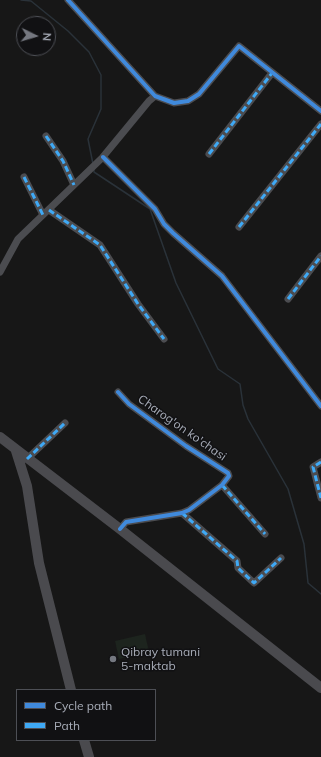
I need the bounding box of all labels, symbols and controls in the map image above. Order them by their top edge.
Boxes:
north arrow [16,16,56,56]
text: N [40,32,54,42]
street label: Charog'on ko'chasi [135,392,229,464]
place label: Qibray tumani 5-maktab [121,645,200,673]
marker: Qibray tumani 5-maktab [108,654,118,664]
legend [16,689,156,741]
text: Cycle path [54,698,112,713]
text: Path [54,718,80,733]

